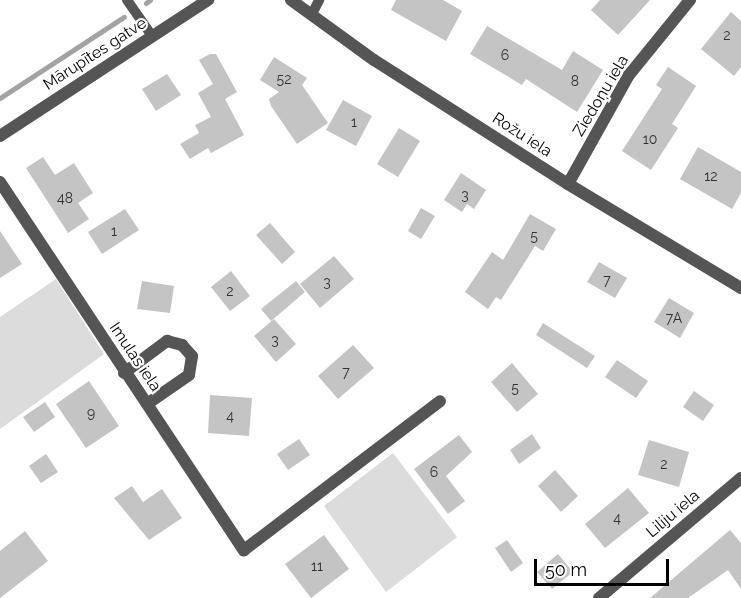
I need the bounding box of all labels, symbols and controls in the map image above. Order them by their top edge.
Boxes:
street label: Mārupītes gatve [40,14,150,94]
house number: 2 [723,27,731,43]
house number: 6 [501,47,509,63]
street label: Ziedoņu iela [569,52,633,140]
house number: 52 [277,71,291,87]
house number: 8 [571,73,579,89]
street label: Rožu iela [489,109,555,161]
house number: 1 [351,114,357,130]
house number: 10 [643,131,657,147]
house number: 12 [704,168,718,184]
house number: 3 [461,187,469,203]
house number: 48 [57,190,73,206]
house number: 1 [111,223,117,239]
house number: 5 [530,228,538,244]
house number: 7 [603,272,611,288]
house number: 3 [323,274,331,290]
house number: 2 [226,283,234,299]
house number: 7A [666,310,682,326]
street label: Imulas iela [105,319,165,395]
house number: 3 [271,332,279,348]
house number: 7 [342,364,350,380]
house number: 5 [511,380,519,396]
house number: 9 [87,405,95,421]
house number: 4 [226,408,234,424]
house number: 2 [660,456,668,472]
house number: 6 [430,464,438,480]
street label: Liliju iela [642,486,704,542]
house number: 4 [613,510,621,526]
scale bar [537,547,672,585]
house number: 11 [311,558,323,574]
text: 50 m [545,559,587,580]

